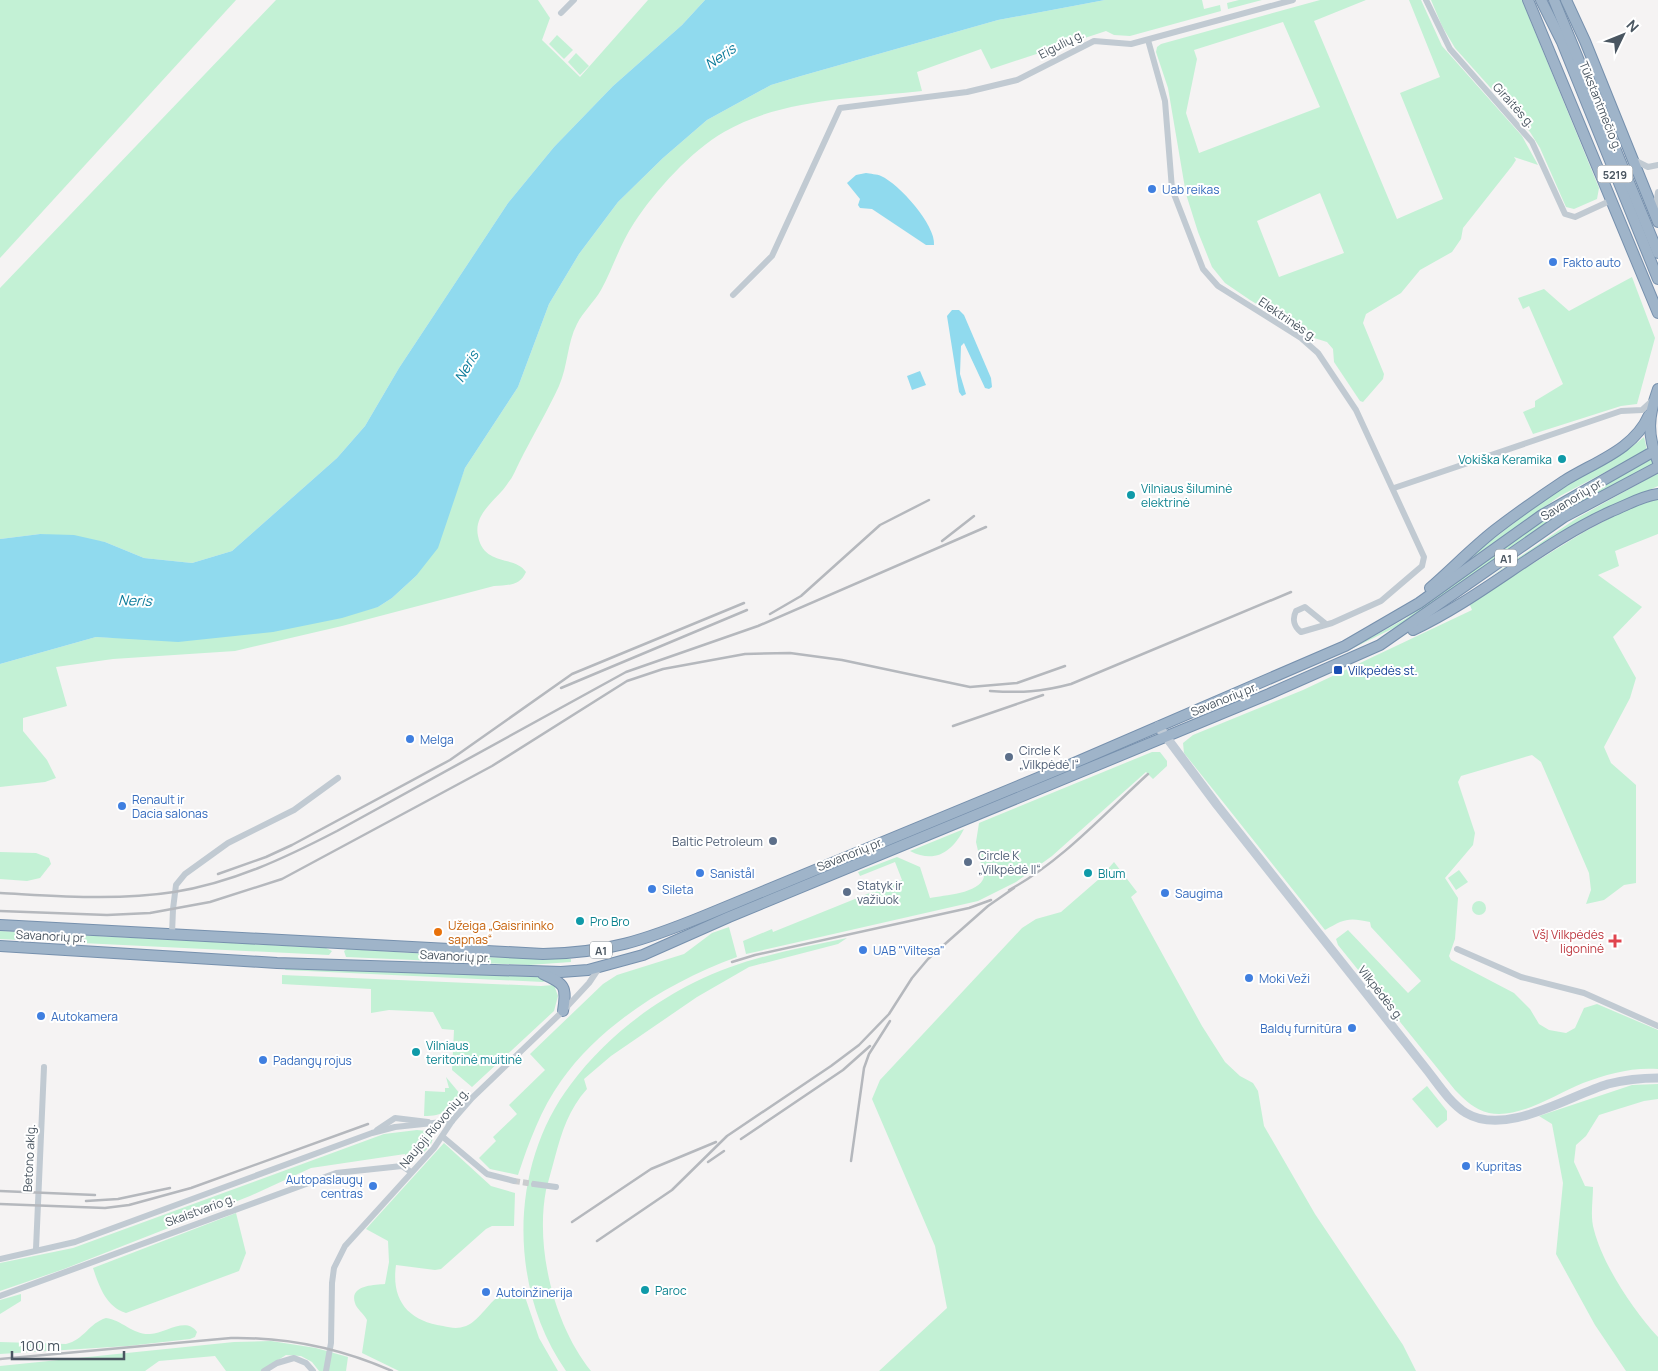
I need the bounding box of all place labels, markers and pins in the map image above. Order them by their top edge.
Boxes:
place label: Uab reikas [1162,181,1220,198]
marker: Uab reikas [1146,183,1158,195]
place label: Fakto auto [1563,254,1621,271]
marker: Fakto auto [1547,256,1559,268]
place label: Vokiška Keramika [1458,451,1552,468]
marker: Vokiška Keramika [1556,453,1568,465]
place label: Vilniaus šiluminė elektrinė [1141,480,1232,511]
marker: Vilniaus šiluminė elektrinė [1125,489,1137,501]
place label: Vilkpėdės st. [1348,662,1418,679]
marker: Vilkpėdės st. [1332,664,1344,676]
place label: Melga [420,731,454,748]
marker: Melga [404,733,416,745]
place label: Circle K „Vilkpėdė I“ [1019,742,1079,773]
marker: Circle K „Vilkpėdė I“ [1003,751,1015,763]
place label: Renault ir Dacia salonas [132,791,208,822]
marker: Renault ir Dacia salonas [116,800,128,812]
place label: Baltic Petroleum [672,833,763,850]
marker: Baltic Petroleum [767,835,779,847]
place label: Circle K „Vilkpėdė II“ [978,847,1041,878]
marker: Circle K „Vilkpėdė II“ [962,856,974,868]
place label: Sanistål [710,865,755,882]
place label: Blum [1098,865,1125,882]
marker: Sanistål [694,867,706,879]
marker: Blum [1082,867,1094,879]
place label: Statyk ir važiuok [857,877,903,908]
place label: Sileta [662,881,694,898]
marker: Sileta [646,883,658,895]
place label: Saugima [1175,885,1223,902]
marker: Statyk ir važiuok [841,886,853,898]
marker: Saugima [1159,887,1171,899]
place label: Pro Bro [590,913,630,930]
marker: Pro Bro [574,915,586,927]
place label: Užeiga „Gaisrininko sapnas“ [448,917,554,948]
marker: Užeiga „Gaisrininko sapnas“ [432,926,444,938]
place label: VšĮ Vilkpėdės ligoninė [1533,926,1604,957]
marker: VšĮ Vilkpėdės ligoninė [1608,934,1622,948]
place label: UAB "Viltesa" [873,942,945,959]
marker: UAB "Viltesa" [857,944,869,956]
place label: Moki Veži [1259,970,1310,987]
marker: Moki Veži [1243,972,1255,984]
place label: Autokamera [51,1008,118,1025]
marker: Autokamera [35,1010,47,1022]
place label: Baldų furnitūra [1260,1020,1342,1037]
marker: Baldų furnitūra [1346,1022,1358,1034]
place label: Vilniaus teritorinė muitinė [426,1037,522,1068]
marker: Vilniaus teritorinė muitinė [410,1046,422,1058]
place label: Padangų rojus [273,1052,352,1069]
marker: Padangų rojus [257,1054,269,1066]
place label: Kupritas [1476,1158,1522,1175]
marker: Kupritas [1460,1160,1472,1172]
place label: Autopaslaugų centras [286,1171,363,1202]
marker: Autopaslaugų centras [367,1180,379,1192]
place label: Paroc [655,1282,687,1299]
place label: Autoinžinerija [496,1284,572,1301]
marker: Paroc [639,1284,651,1296]
marker: Autoinžinerija [480,1286,492,1298]

